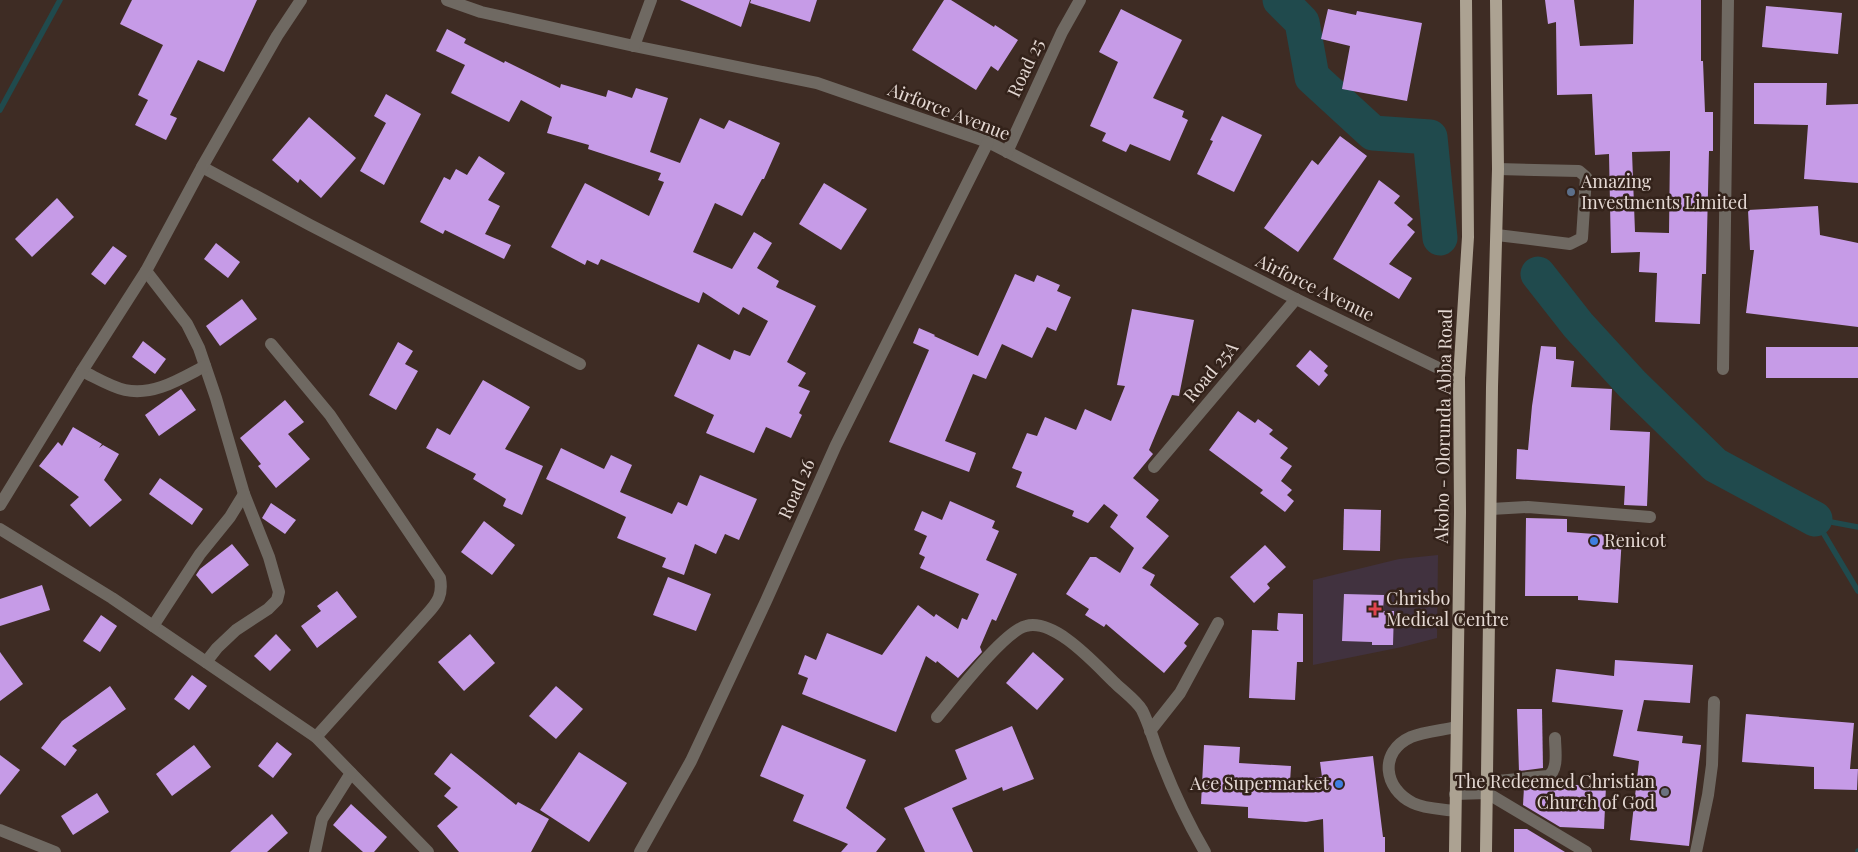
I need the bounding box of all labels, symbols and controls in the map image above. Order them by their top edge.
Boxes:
street label: Road 25 [1001,35,1049,101]
street label: Airforce Avenue [884,76,1014,145]
place label: Amazing Investments Limited [1580,169,1748,214]
marker: Amazing Investments Limited [1565,186,1577,198]
street label: Airforce Avenue [1251,248,1379,326]
street label: Akobo - Olorunda Abba Road [1429,308,1457,544]
street label: Road 25A [1178,335,1243,407]
street label: Road 26 [772,455,820,522]
place label: Renicot [1604,528,1666,552]
marker: Renicot [1588,535,1600,547]
place label: Chrisbo Medical Centre [1386,586,1509,631]
marker: Chrisbo Medical Centre [1368,602,1382,616]
place label: The Redeemed Christian Church of God [1455,769,1656,814]
place label: Ace Supermarket [1189,771,1330,795]
marker: Ace Supermarket [1333,778,1345,790]
marker: The Redeemed Christian Church of God [1659,786,1671,798]

